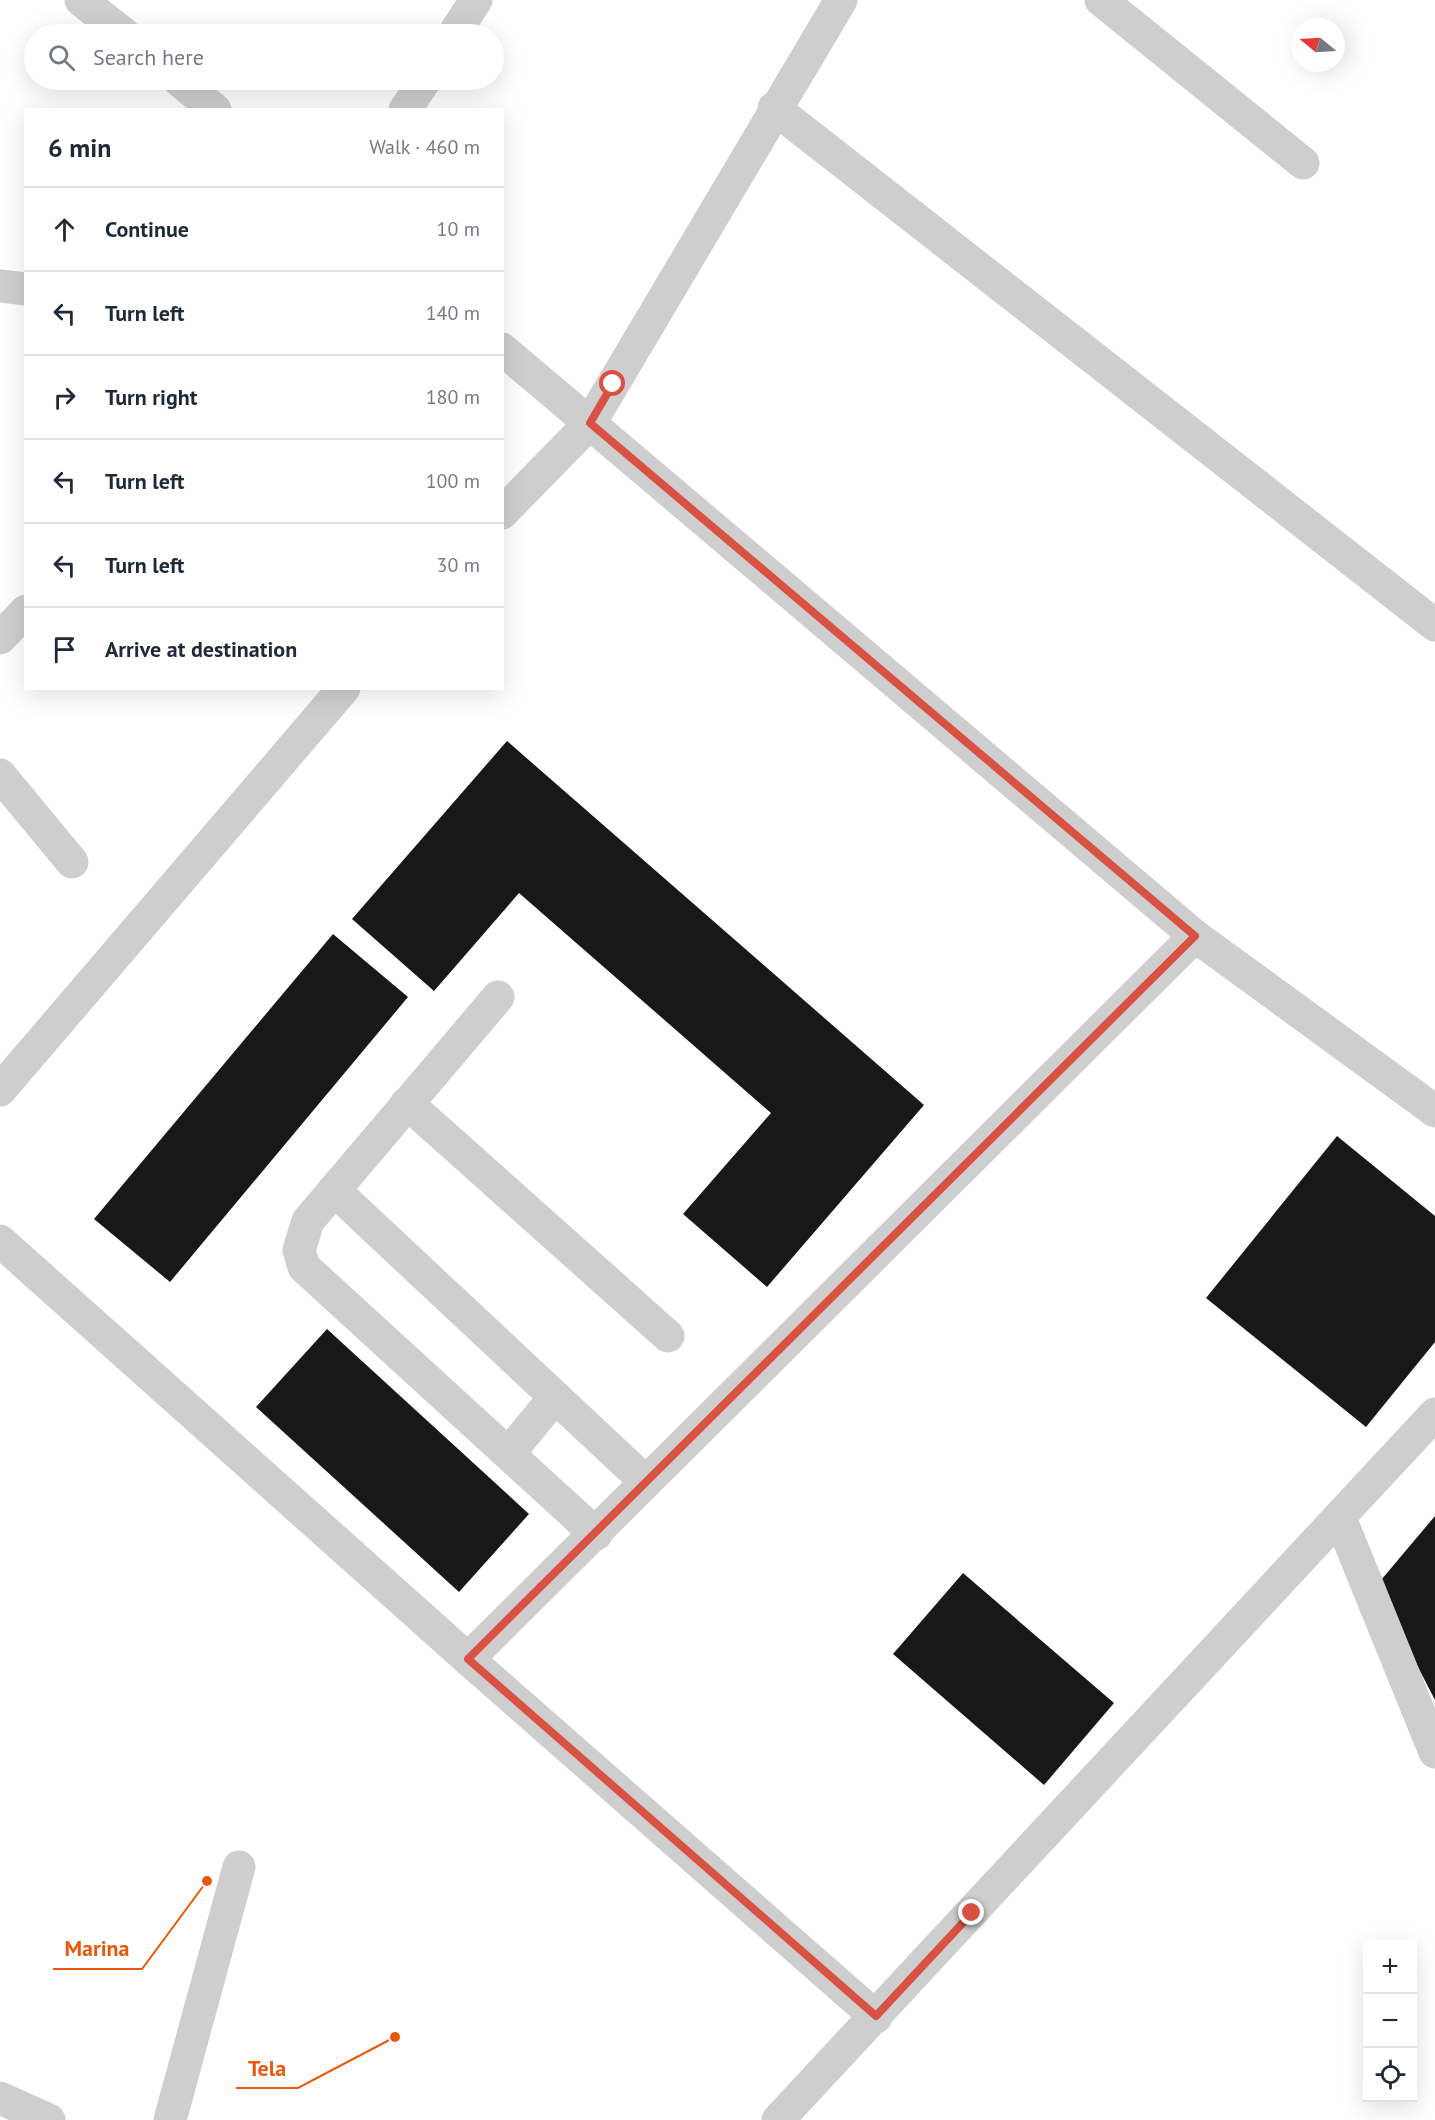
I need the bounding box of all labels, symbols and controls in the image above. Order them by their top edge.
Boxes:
north arrow [1291,18,1345,72]
search box [24,24,504,90]
icon: search [45,41,78,74]
text: Search here [93,43,204,71]
text: 6 min [48,131,111,164]
text: Walk · 460 m [369,134,480,160]
icon: ahead [48,213,81,246]
text: Continue [105,215,189,243]
text: 10 m [437,216,480,242]
icon: left [48,297,81,330]
text: Turn left [105,299,185,327]
text: 140 m [426,300,480,326]
route start [599,370,625,396]
icon: right [48,381,81,414]
text: Turn right [105,383,197,411]
text: 180 m [426,384,480,410]
icon: left [48,465,81,498]
text: Turn left [105,467,185,495]
text: 100 m [426,468,480,494]
icon: left [48,549,81,582]
text: Turn left [105,551,185,579]
text: 30 m [437,552,480,578]
icon: arrive [48,633,81,666]
text: Arrive at destination [105,635,297,663]
route end [958,1899,984,1925]
callout: Marina [53,1929,142,1969]
text: Marina [64,1934,130,1962]
map controls [1363,1940,1417,2102]
button: + [1363,1940,1417,1994]
button: − [1363,1994,1417,2048]
callout: Tela [236,2048,298,2088]
button: locate [1363,2048,1417,2102]
text: Tela [248,2054,286,2082]

